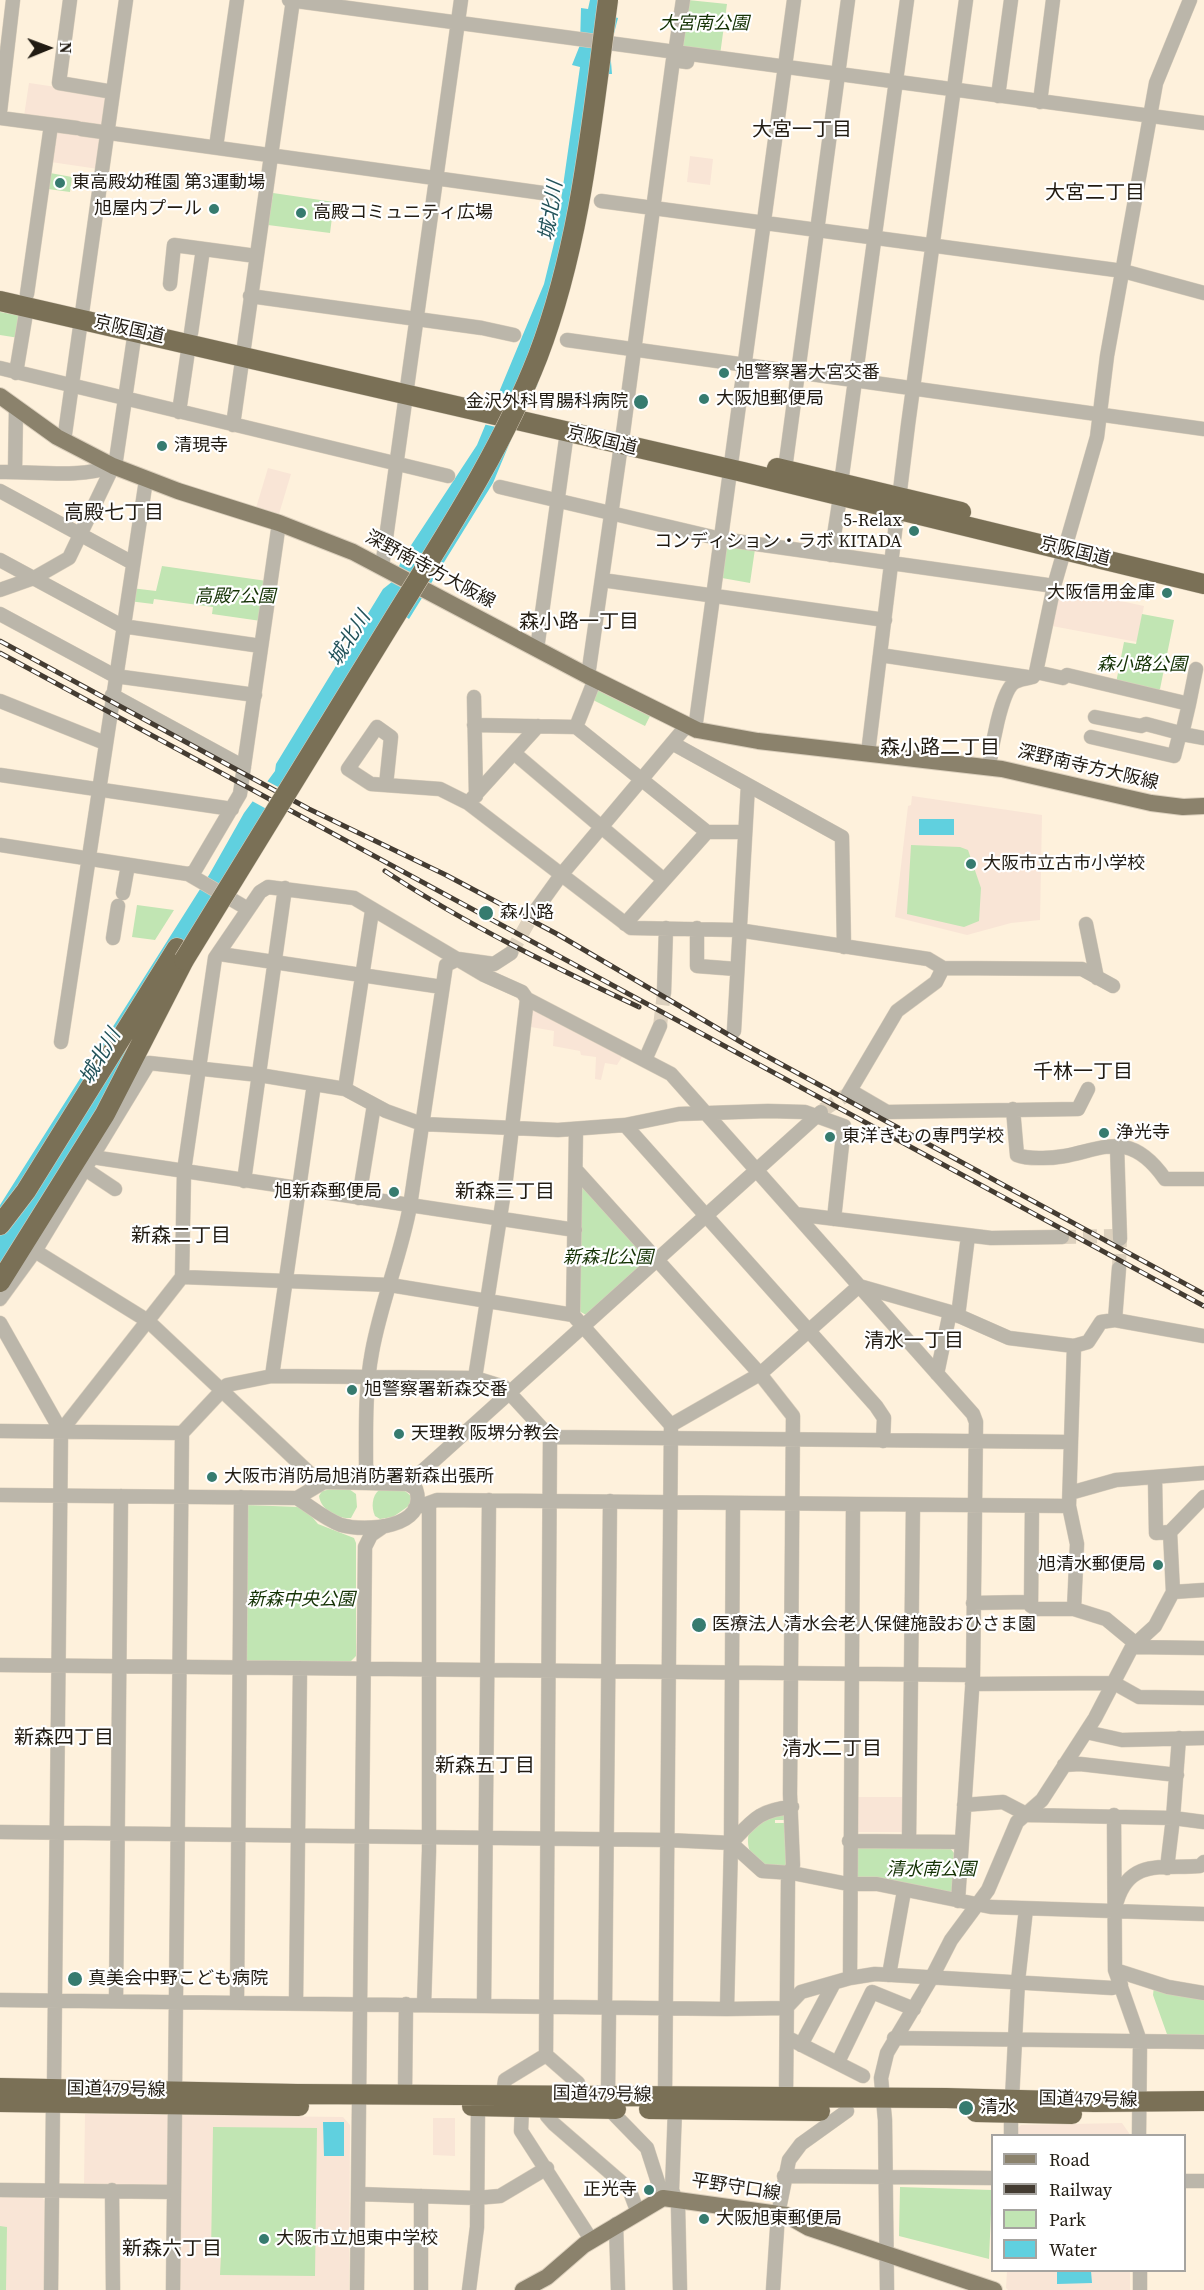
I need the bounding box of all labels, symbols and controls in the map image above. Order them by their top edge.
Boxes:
park label: 大宮南公園 [659,13,749,35]
north arrow [18,18,78,78]
text: N [55,42,77,54]
district label: 大宮一丁目 [752,119,852,143]
place label: 東高殿幼稚園 第3運動場 [72,172,265,194]
marker: 東高殿幼稚園 第3運動場 [53,176,67,190]
water label: 城北川 [535,179,569,243]
district label: 大宮二丁目 [1045,182,1145,206]
place label: 旭屋内プール [94,198,202,220]
marker: 旭屋内プール [207,202,221,216]
place label: 高殿コミュニティ広場 [313,202,493,224]
marker: 高殿コミュニティ広場 [294,206,308,220]
street label: 京阪国道 [91,311,167,349]
place label: 旭警察署大宮交番 [736,362,880,384]
marker: 旭警察署大宮交番 [717,366,731,380]
place label: 大阪旭郵便局 [716,388,824,410]
place label: 金沢外科胃腸科病院 [466,391,628,413]
marker: 大阪旭郵便局 [697,392,711,406]
marker: 金沢外科胃腸科病院 [632,393,650,411]
street label: 京阪国道 [564,422,640,460]
place label: 清現寺 [174,435,228,457]
marker: 清現寺 [155,439,169,453]
district label: 高殿七丁目 [64,502,164,526]
place label: 5-Relax コンディション・ラボ KITADA [654,510,902,552]
marker: 5-Relax コンディション・ラボ KITADA [907,524,921,538]
street label: 深野南寺方大阪線 [361,527,499,613]
street label: 京阪国道 [1037,533,1113,571]
place label: 大阪信用金庫 [1047,582,1155,604]
park label: 高殿7公園 [194,586,276,608]
marker: 大阪信用金庫 [1160,586,1174,600]
water label: 城北川 [324,607,376,671]
district label: 森小路一丁目 [519,611,639,635]
park label: 森小路公園 [1097,654,1187,676]
district label: 森小路二丁目 [880,737,1000,761]
street label: 深野南寺方大阪線 [1015,741,1161,795]
place label: 大阪市立古市小学校 [983,853,1145,875]
marker: 大阪市立古市小学校 [964,857,978,871]
place label: 森小路 [500,902,554,924]
marker: 森小路 [477,904,495,922]
water label: 城北川 [76,1025,126,1089]
district label: 千林一丁目 [1033,1061,1133,1085]
place label: 浄光寺 [1116,1122,1170,1144]
place label: 東洋きもの専門学校 [842,1126,1004,1148]
marker: 浄光寺 [1097,1126,1111,1140]
marker: 東洋きもの専門学校 [823,1130,837,1144]
place label: 旭新森郵便局 [274,1181,382,1203]
district label: 新森三丁目 [455,1181,555,1205]
marker: 旭新森郵便局 [387,1185,401,1199]
district label: 新森二丁目 [131,1225,231,1249]
park label: 新森北公園 [563,1247,653,1269]
district label: 清水一丁目 [864,1330,964,1354]
place label: 旭警察署新森交番 [364,1379,508,1401]
marker: 旭警察署新森交番 [345,1383,359,1397]
place label: 天理教 阪堺分教会 [411,1423,559,1445]
marker: 天理教 阪堺分教会 [392,1427,406,1441]
place label: 大阪市消防局旭消防署新森出張所 [224,1466,494,1488]
marker: 大阪市消防局旭消防署新森出張所 [205,1470,219,1484]
place label: 旭清水郵便局 [1038,1554,1146,1576]
marker: 旭清水郵便局 [1151,1558,1165,1572]
park label: 新森中央公園 [247,1589,355,1611]
place label: 医療法人清水会老人保健施設おひさま園 [712,1614,1036,1636]
marker: 医療法人清水会老人保健施設おひさま園 [690,1616,708,1634]
district label: 新森四丁目 [14,1727,114,1751]
district label: 清水二丁目 [782,1738,882,1762]
district label: 新森五丁目 [435,1755,535,1779]
park label: 清水南公園 [886,1859,976,1881]
place label: 真美会中野こども病院 [88,1968,268,1990]
marker: 真美会中野こども病院 [66,1970,84,1988]
street label: 国道479号線 [66,2078,166,2102]
street label: 国道479号線 [552,2083,652,2107]
street label: 国道479号線 [1038,2088,1138,2112]
place label: 清水 [980,2097,1016,2119]
marker: 清水 [957,2099,975,2117]
legend [991,2134,1186,2272]
text: Road [1049,2147,1090,2172]
street label: 平野守口線 [690,2170,782,2206]
text: Railway [1049,2177,1112,2202]
place label: 正光寺 [583,2179,637,2201]
marker: 正光寺 [642,2183,656,2197]
text: Park [1049,2207,1086,2232]
place label: 大阪旭東郵便局 [716,2208,842,2230]
marker: 大阪旭東郵便局 [697,2212,711,2226]
place label: 大阪市立旭東中学校 [276,2228,438,2250]
marker: 大阪市立旭東中学校 [257,2232,271,2246]
text: Water [1049,2237,1097,2262]
district label: 新森六丁目 [122,2238,222,2262]

